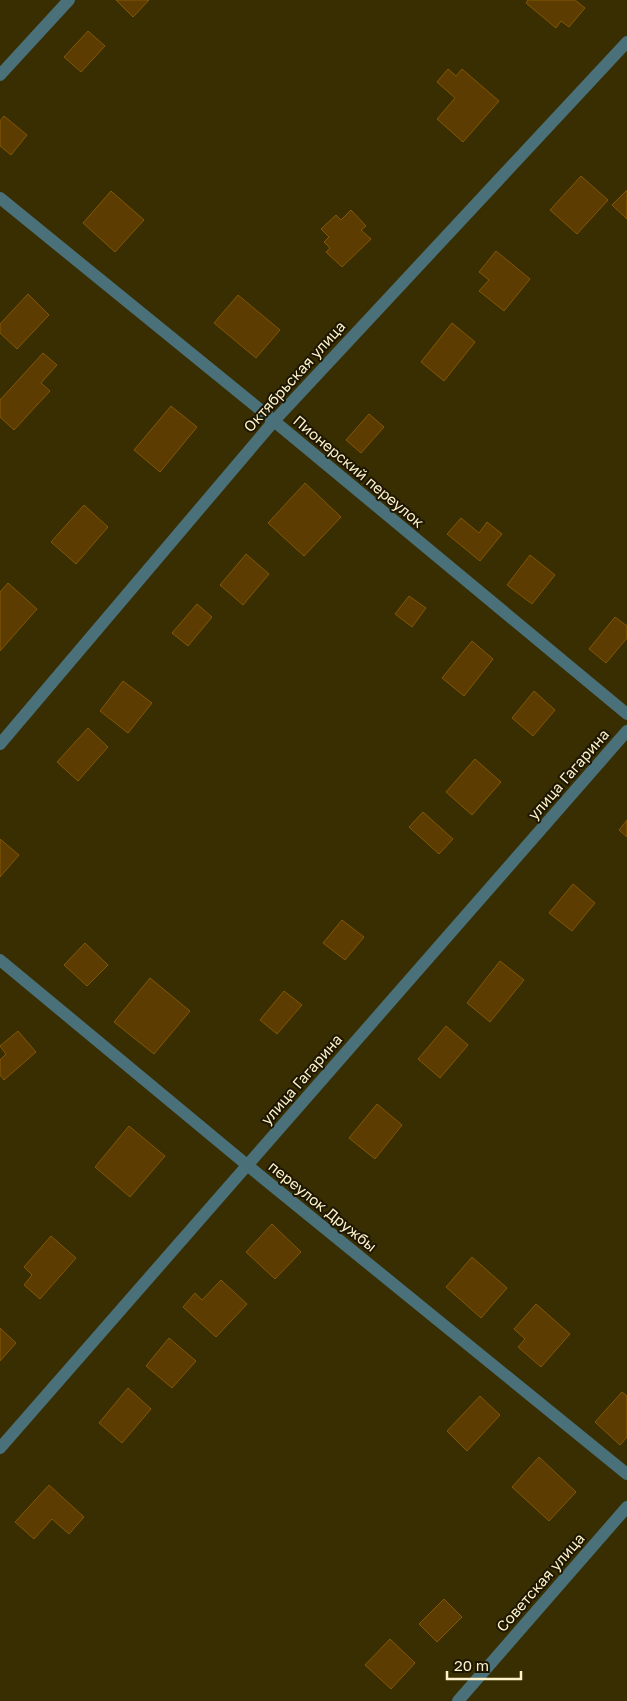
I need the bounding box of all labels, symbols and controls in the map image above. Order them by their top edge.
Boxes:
street label: Октябрьская улица [239,317,349,435]
street label: Пионерский переулок [290,411,428,531]
street label: улица Гагарина [524,725,612,823]
street label: улица Гагарина [257,1030,345,1128]
street label: переулок Дружбы [265,1157,381,1255]
street label: Советская улица [492,1529,588,1635]
scale bar [447,1648,521,1680]
text: 20 m [454,1656,489,1674]

